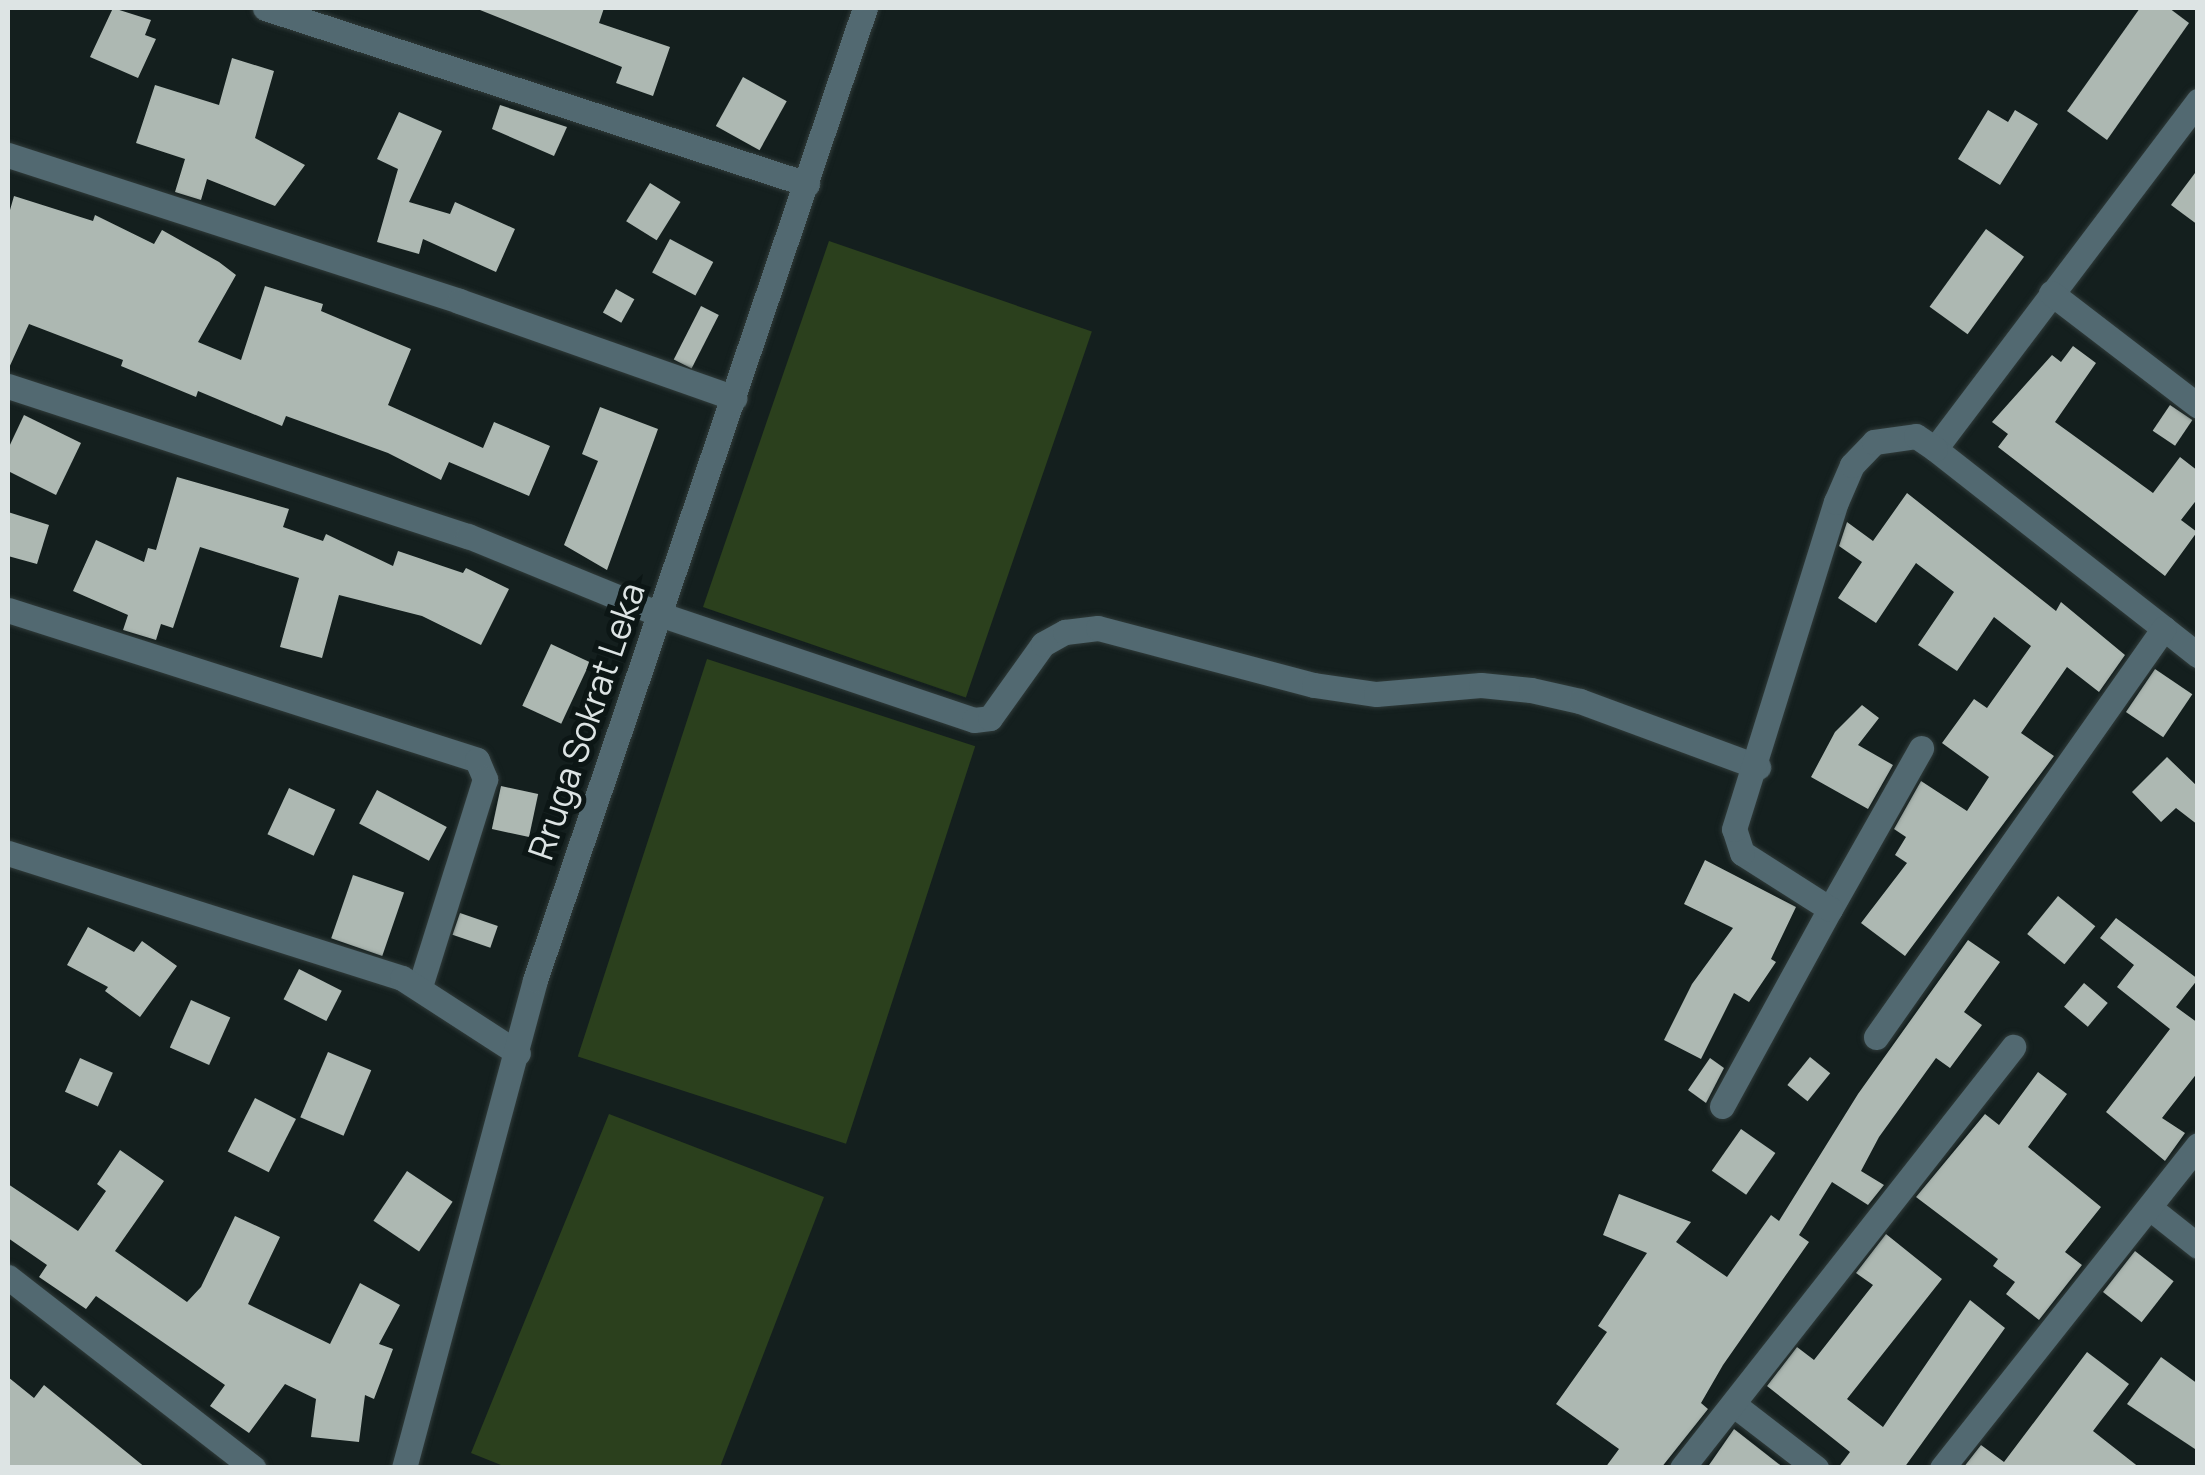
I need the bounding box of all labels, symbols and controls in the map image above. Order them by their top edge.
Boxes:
street label: Rruga Sokrat Leka [519,577,653,865]

